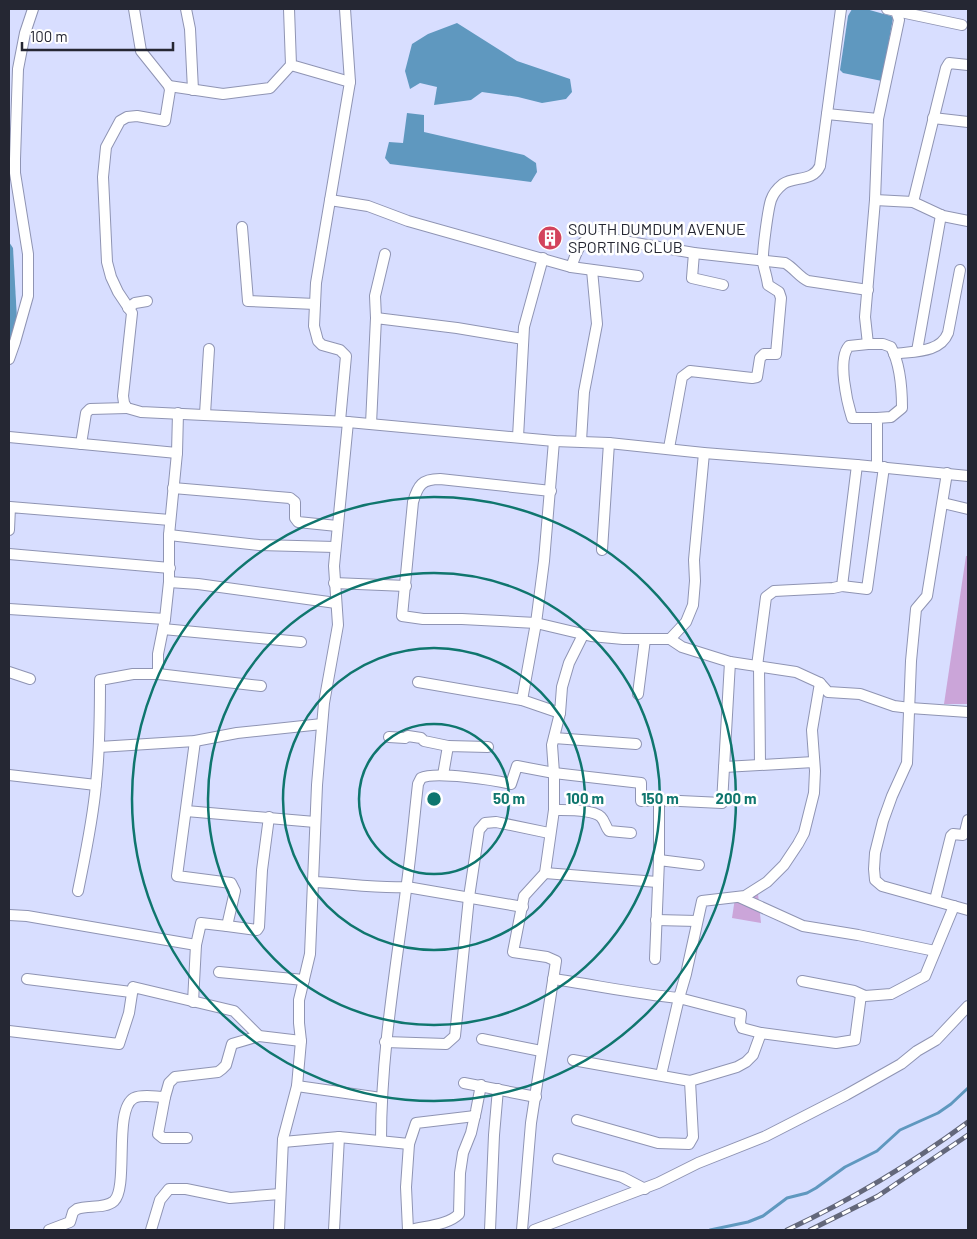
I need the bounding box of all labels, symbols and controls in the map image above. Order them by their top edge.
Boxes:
scale bar [22,20,174,52]
text: 100 m [30,27,68,45]
place label: SOUTH DUMDUM AVENUE SPORTING CLUB [568,219,746,256]
building icon: SOUTH DUMDUM AVENUE SPORTING CLUB [537,225,563,251]
text: 50 m [493,789,525,807]
text: 100 m [566,789,604,807]
text: 150 m [641,789,679,807]
text: 200 m [715,789,757,807]
centre of rings [425,790,443,808]

